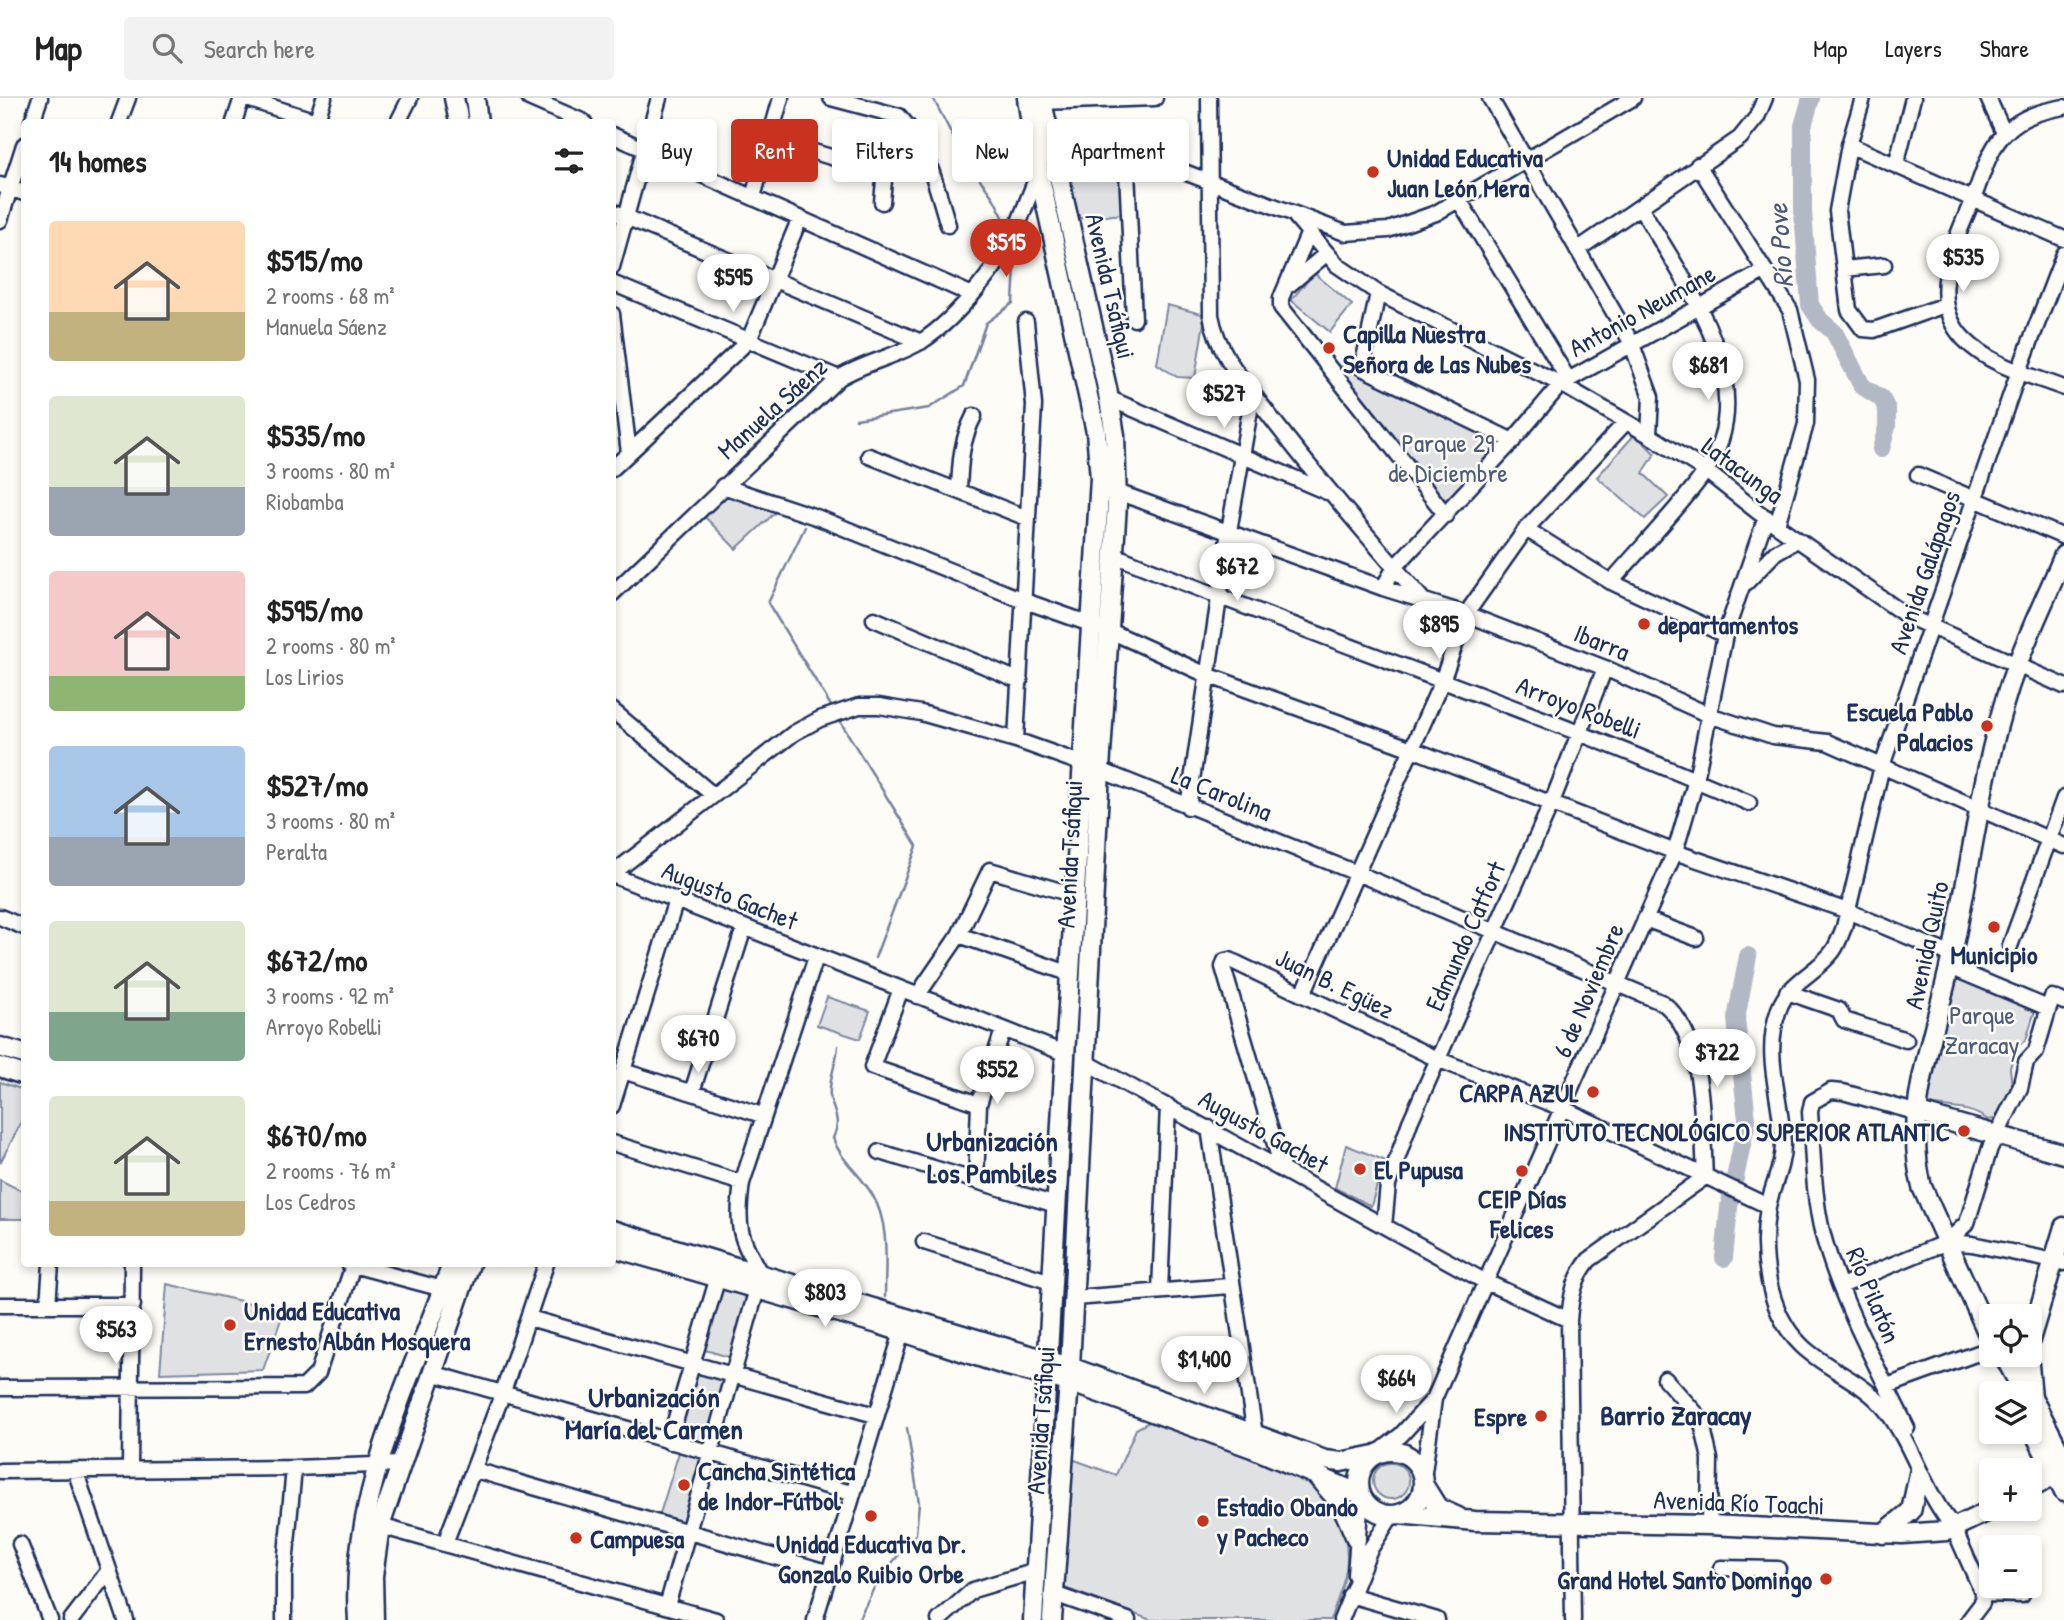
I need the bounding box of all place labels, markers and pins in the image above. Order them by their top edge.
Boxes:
place label: Unidad Educativa Juan León Mera [1387,140,1544,205]
marker: Unidad Educativa Juan León Mera [1365,164,1381,180]
pin: $515 [965,220,1047,279]
pin: $535 [1922,234,2004,294]
pin: $595 [692,254,774,314]
place label: Capilla Nuestra Señora de Las Nubes [1343,316,1531,381]
marker: Capilla Nuestra Señora de Las Nubes [1321,340,1337,356]
pin: $681 [1667,342,1749,402]
pin: $527 [1183,370,1265,430]
pin: $672 [1196,544,1278,603]
pin: $895 [1398,602,1480,661]
place label: departamentos [1658,607,1798,643]
marker: departamentos [1636,616,1652,632]
place label: Escuela Pablo Palacios [1847,694,1974,759]
marker: Escuela Pablo Palacios [1979,718,1995,734]
marker: Municipio [1986,919,2002,935]
place label: Municipio [1951,937,2038,973]
pin: $670 [657,1016,739,1075]
pin: $722 [1676,1030,1758,1089]
pin: $552 [956,1046,1038,1106]
place label: CARPA AZUL [1459,1075,1579,1110]
marker: CARPA AZUL [1585,1084,1601,1100]
place label: INSTITUTO TECNOLÓGICO SUPERIOR ATLANTIC [1503,1114,1950,1149]
marker: INSTITUTO TECNOLÓGICO SUPERIOR ATLANTIC [1956,1123,1972,1139]
place label: El Pupusa [1374,1152,1464,1188]
marker: El Pupusa [1352,1161,1368,1177]
marker: CEIP Días Felices [1514,1163,1530,1179]
place label: CEIP Días Felices [1478,1181,1566,1246]
pin: $803 [784,1270,866,1329]
place label: Unidad Educativa Ernesto Albán Mosquera [244,1293,471,1359]
pin: $563 [75,1306,157,1366]
marker: Unidad Educativa Ernesto Albán Mosquera [222,1317,238,1333]
pin: $1,400 [1147,1336,1261,1396]
pin: $664 [1355,1356,1437,1415]
place label: Espre [1474,1399,1528,1435]
marker: Espre [1533,1408,1549,1424]
place label: Cancha Sintética de Indor-Fútbol [698,1453,856,1518]
marker: Cancha Sintética de Indor-Fútbol [676,1477,692,1493]
place label: Estadio Obando y Pacheco [1217,1489,1358,1555]
marker: Unidad Educativa Dr. Gonzalo Ruibio Orbe [863,1508,879,1524]
marker: Estadio Obando y Pacheco [1195,1513,1211,1529]
place label: Campuesa [590,1521,685,1557]
place label: Unidad Educativa Dr. Gonzalo Ruibio Orbe [776,1526,966,1591]
marker: Campuesa [568,1530,584,1546]
place label: Grand Hotel Santo Domingo [1557,1562,1813,1598]
marker: Grand Hotel Santo Domingo [1818,1571,1834,1587]

